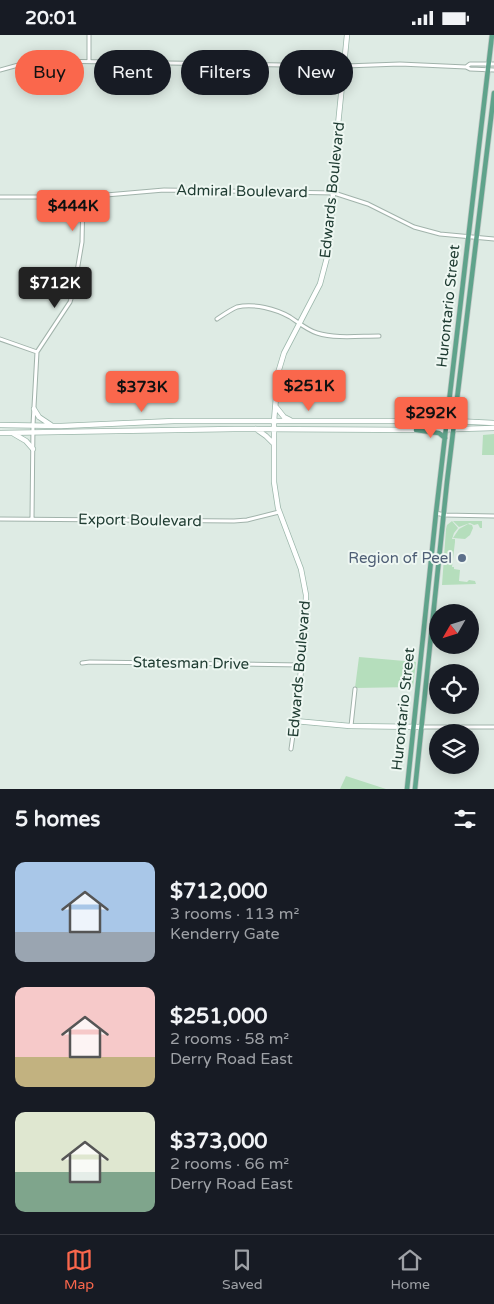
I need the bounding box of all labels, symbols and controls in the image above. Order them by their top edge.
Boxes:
text: 20:01 [25,7,78,29]
chip: Buy [15,50,84,95]
chip: Rent [94,50,171,95]
chip: Filters [181,50,269,95]
chip: New [279,50,353,95]
street label: Edwards Boulevard [316,121,348,259]
street label: Admiral Boulevard [176,181,308,201]
pin: $444K [38,189,108,232]
text: $444K [48,196,98,216]
street label: Hurontario Street [433,243,463,368]
pin: $712K [20,267,90,309]
text: $712K [30,273,80,293]
pin: $251K [274,369,344,412]
pin: $373K [107,371,177,413]
text: $251K [284,376,334,396]
text: $373K [117,377,167,397]
pin: $292K [396,397,466,439]
text: $292K [406,403,456,423]
street label: Export Boulevard [78,510,202,530]
place label: Region of Peel [348,549,452,567]
marker: Region of Peel [456,552,468,564]
street label: Edwards Boulevard [284,600,314,738]
north arrow [429,604,479,654]
map controls [429,604,479,774]
street label: Hurontario Street [388,646,418,771]
street label: Statesman Drive [133,653,249,673]
button: locate [429,664,479,714]
button: layers [429,724,479,774]
icon: filters [451,805,479,833]
text: 5 homes [15,807,100,832]
text: $712,000 [170,879,268,904]
icon: home [55,882,115,942]
text: 3 rooms · 113 m² [170,904,299,924]
text: Kenderry Gate [170,924,280,944]
text: $251,000 [170,1004,268,1029]
icon: home [55,1007,115,1067]
text: 2 rooms · 58 m² [170,1029,289,1049]
text: Derry Road East [170,1049,293,1069]
text: $373,000 [170,1129,268,1154]
icon: home [55,1132,115,1192]
text: 2 rooms · 66 m² [170,1154,289,1174]
text: Derry Road East [170,1174,293,1194]
tab: Map [64,1246,94,1293]
tab: Saved [222,1246,263,1293]
tab: Home [390,1246,430,1293]

